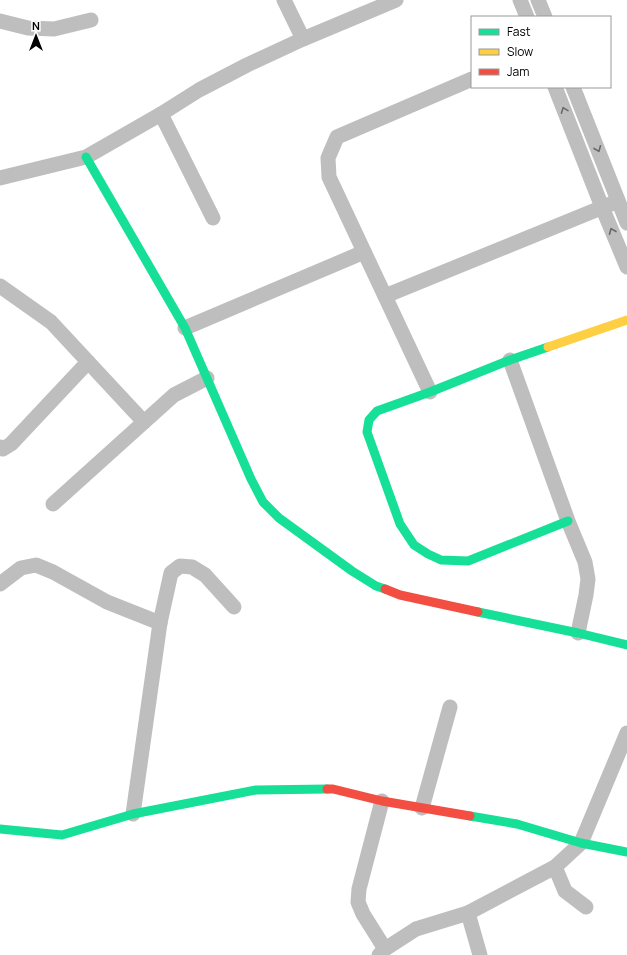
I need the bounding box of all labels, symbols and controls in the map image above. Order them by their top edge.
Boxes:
north arrow [16,16,56,56]
legend [471,16,611,88]
text: N [32,18,40,33]
text: Fast [507,23,531,40]
text: Slow [507,43,533,60]
text: Jam [507,63,529,80]
one-way arrow [561,106,569,113]
one-way arrow [593,146,601,153]
one-way arrow [609,227,617,235]

